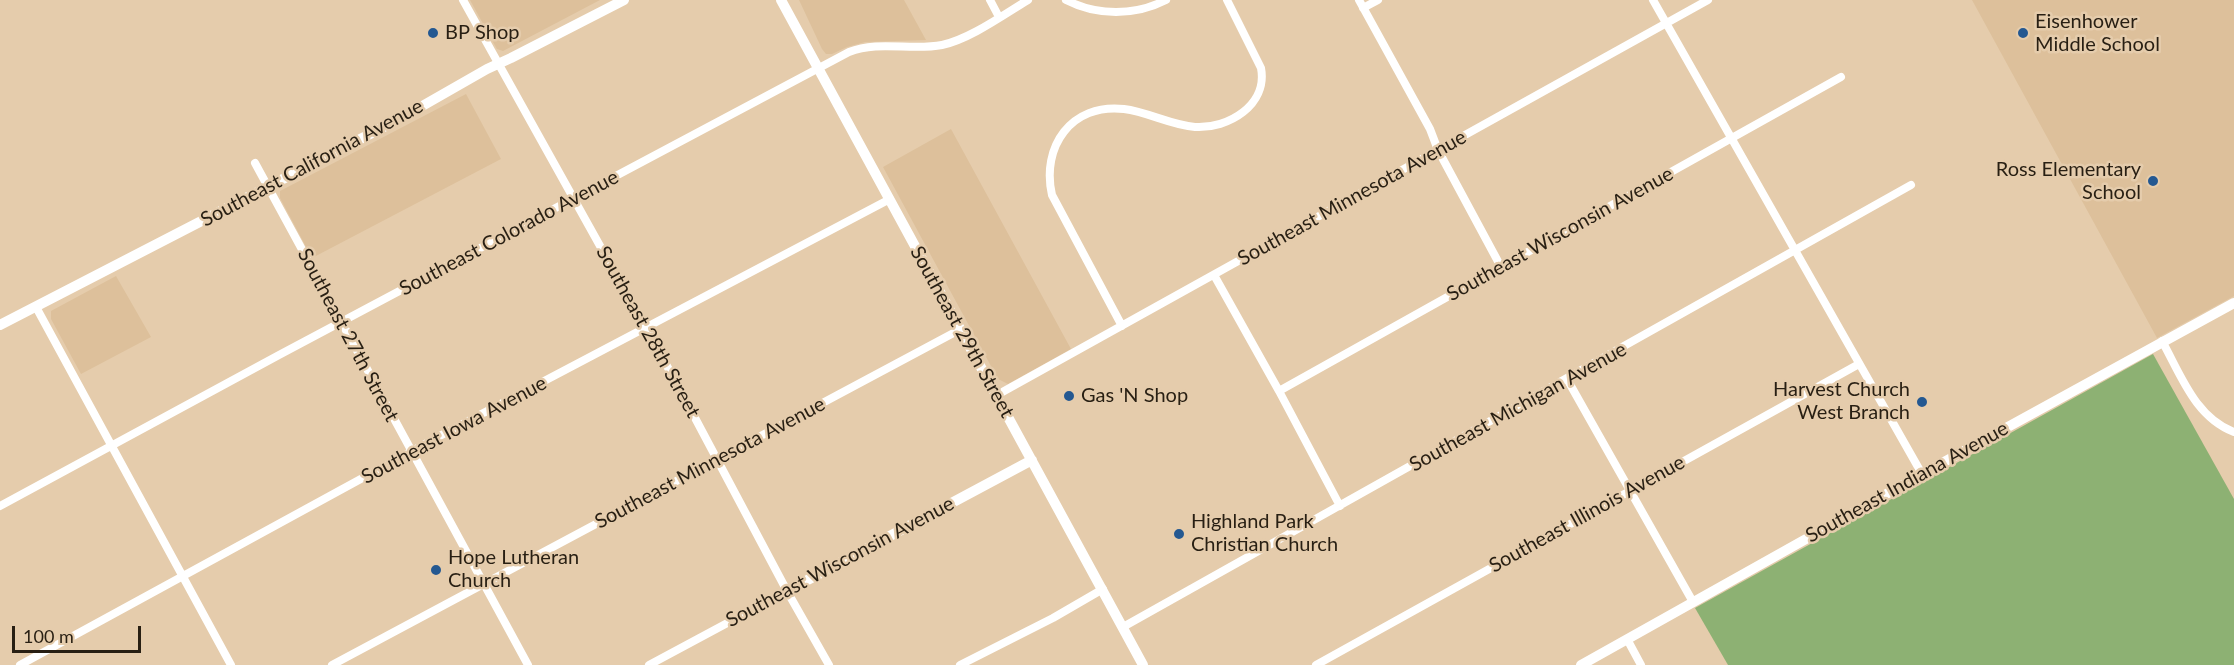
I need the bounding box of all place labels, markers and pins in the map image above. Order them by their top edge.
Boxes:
place label: Eisenhower Middle School [2035,10,2160,57]
place label: BP Shop [445,21,519,45]
marker: BP Shop [426,26,440,40]
marker: Eisenhower Middle School [2016,26,2030,40]
place label: Ross Elementary School [1996,158,2141,205]
marker: Ross Elementary School [2146,174,2160,188]
place label: Harvest Church West Branch [1773,378,1910,425]
place label: Gas 'N Shop [1081,384,1188,408]
marker: Gas 'N Shop [1062,389,1076,403]
marker: Harvest Church West Branch [1915,395,1929,409]
place label: Highland Park Christian Church [1191,510,1338,557]
marker: Highland Park Christian Church [1172,527,1186,541]
place label: Hope Lutheran Church [448,546,579,593]
marker: Hope Lutheran Church [429,563,443,577]

